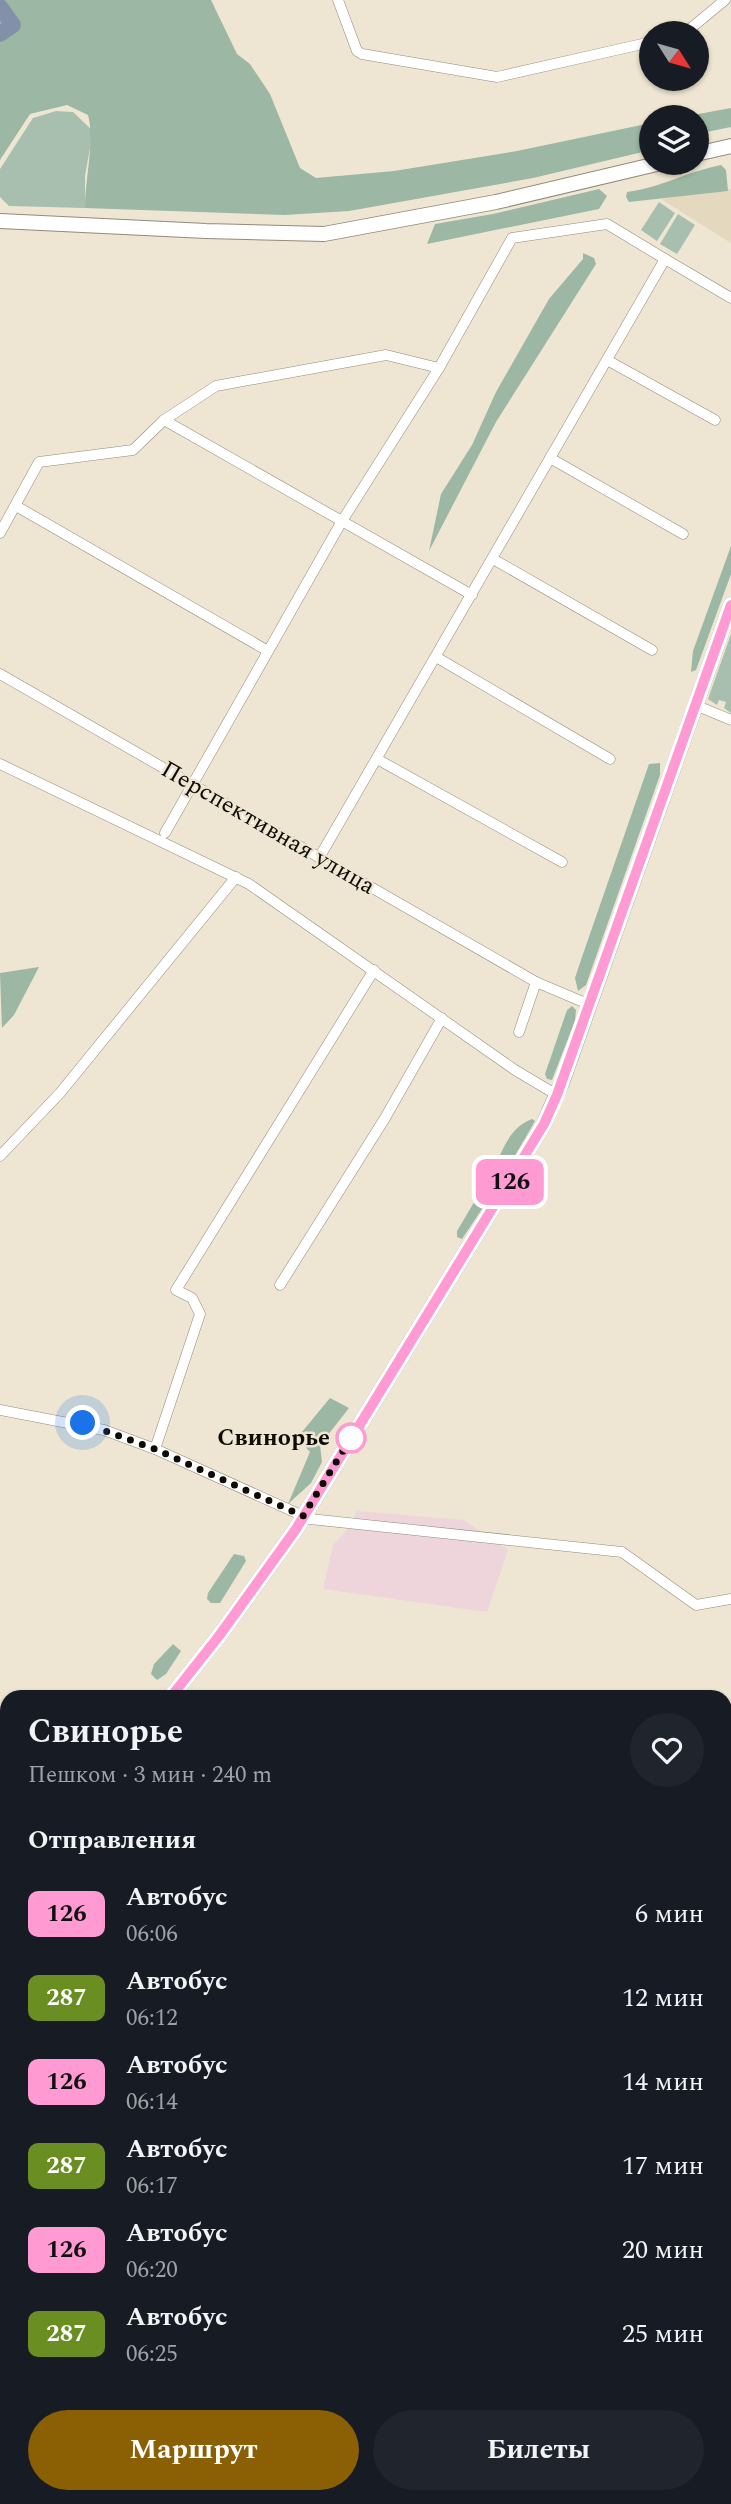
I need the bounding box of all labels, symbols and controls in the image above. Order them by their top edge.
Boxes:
north arrow [639,21,709,91]
map controls [639,21,709,175]
button: layers [639,105,709,175]
street label: Перспективная улица [154,752,382,904]
line badge: 126 [470,1159,550,1205]
text: 126 [490,1164,530,1200]
your location [65,1405,100,1440]
place label: Свинорье [217,1420,330,1456]
marker: Свинорье [336,1423,366,1453]
text: Свинорье [28,1707,183,1757]
button: heart [630,1713,704,1787]
text: Пешком · 3 мин · 240 m [28,1758,272,1793]
text: Отправления [28,1820,196,1860]
text: Автобус [126,1877,228,1917]
text: 6 мин [635,1894,704,1934]
text: 126 [46,1896,87,1932]
text: 06:06 [126,1917,178,1952]
text: Автобус [126,1961,228,2001]
text: 12 мин [622,1978,704,2018]
text: 287 [46,1980,87,2016]
text: 06:12 [126,2001,178,2036]
text: Автобус [126,2045,228,2085]
text: 14 мин [622,2062,704,2102]
text: 126 [46,2064,87,2100]
text: 06:14 [126,2085,178,2120]
text: Автобус [126,2129,228,2169]
text: 17 мин [622,2146,704,2186]
text: 287 [46,2148,87,2184]
text: 06:17 [126,2169,178,2204]
text: Автобус [126,2213,228,2253]
text: 20 мин [622,2230,704,2270]
text: 126 [46,2232,87,2268]
text: 06:20 [126,2253,178,2288]
text: Автобус [126,2297,228,2337]
text: 25 мин [622,2314,704,2354]
text: 287 [46,2316,87,2352]
text: 06:25 [126,2337,178,2372]
button: Маршрут [28,2410,359,2490]
button: Билеты [373,2410,704,2490]

